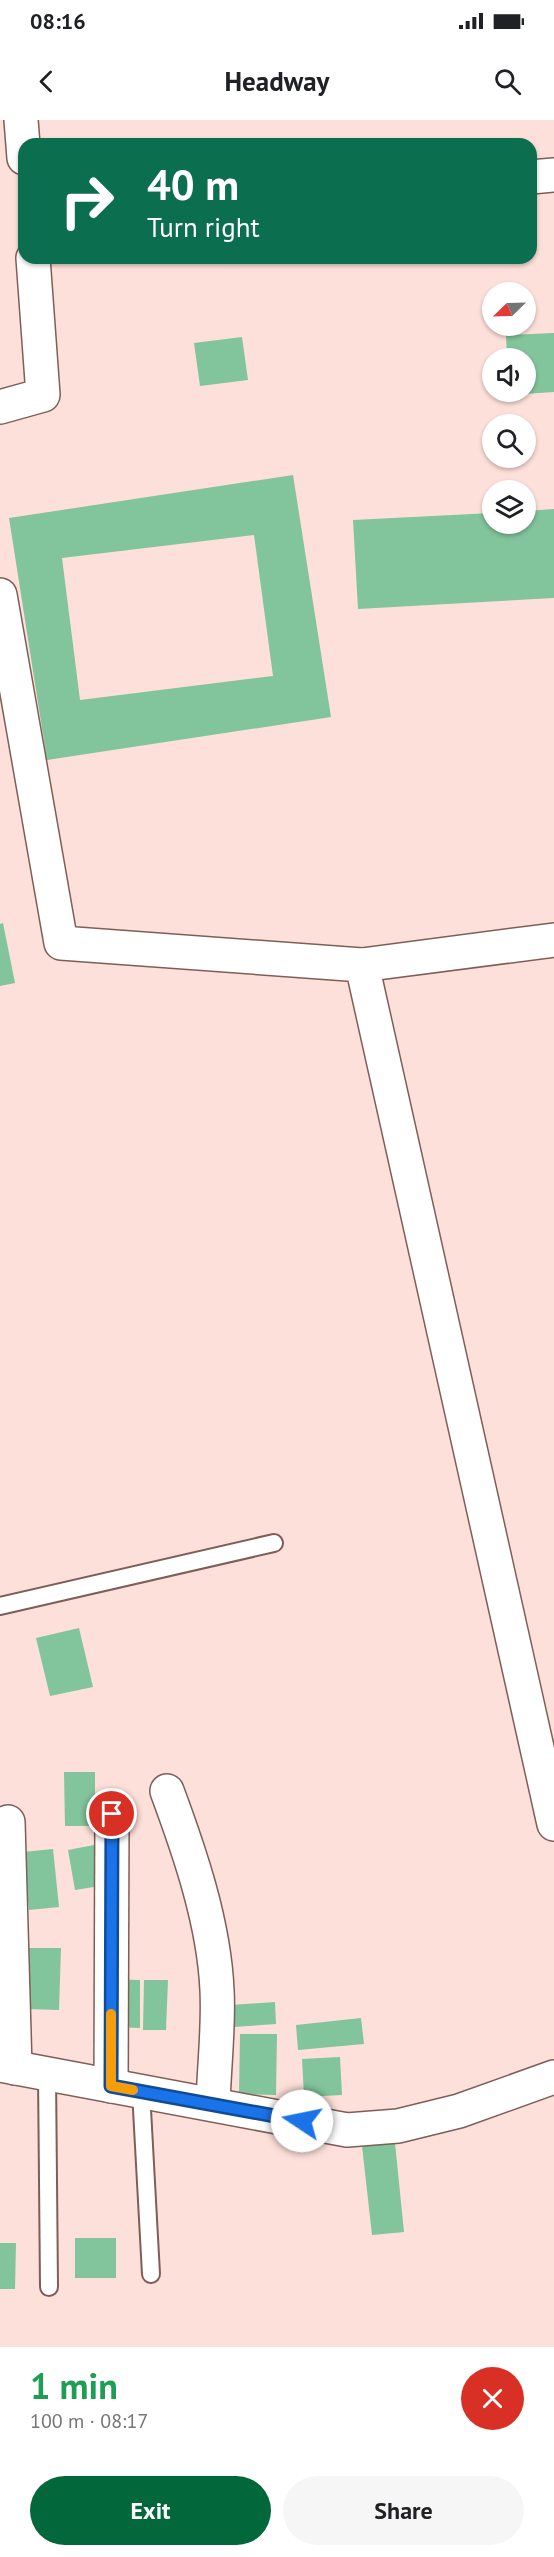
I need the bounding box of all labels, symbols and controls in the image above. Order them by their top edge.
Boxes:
text: 08:16 [30,7,86,35]
text: Headway [224,64,330,98]
icon: back [30,65,63,98]
icon: search [491,65,524,98]
text: 40 m [147,157,239,212]
icon: right [48,162,126,240]
text: Turn right [147,210,260,244]
north arrow [482,282,536,336]
map controls [482,282,536,534]
button: sound [482,348,536,402]
button: search [482,414,536,468]
button: layers [482,480,536,534]
pin [86,1788,137,1839]
icon: arrive [95,1797,128,1830]
position arrow [270,2089,334,2153]
text: 1 min [30,2362,118,2409]
button: close [461,2367,524,2430]
text: 100 m · 08:17 [30,2408,148,2434]
button: Exit [30,2476,271,2545]
button: Share [283,2476,524,2545]

